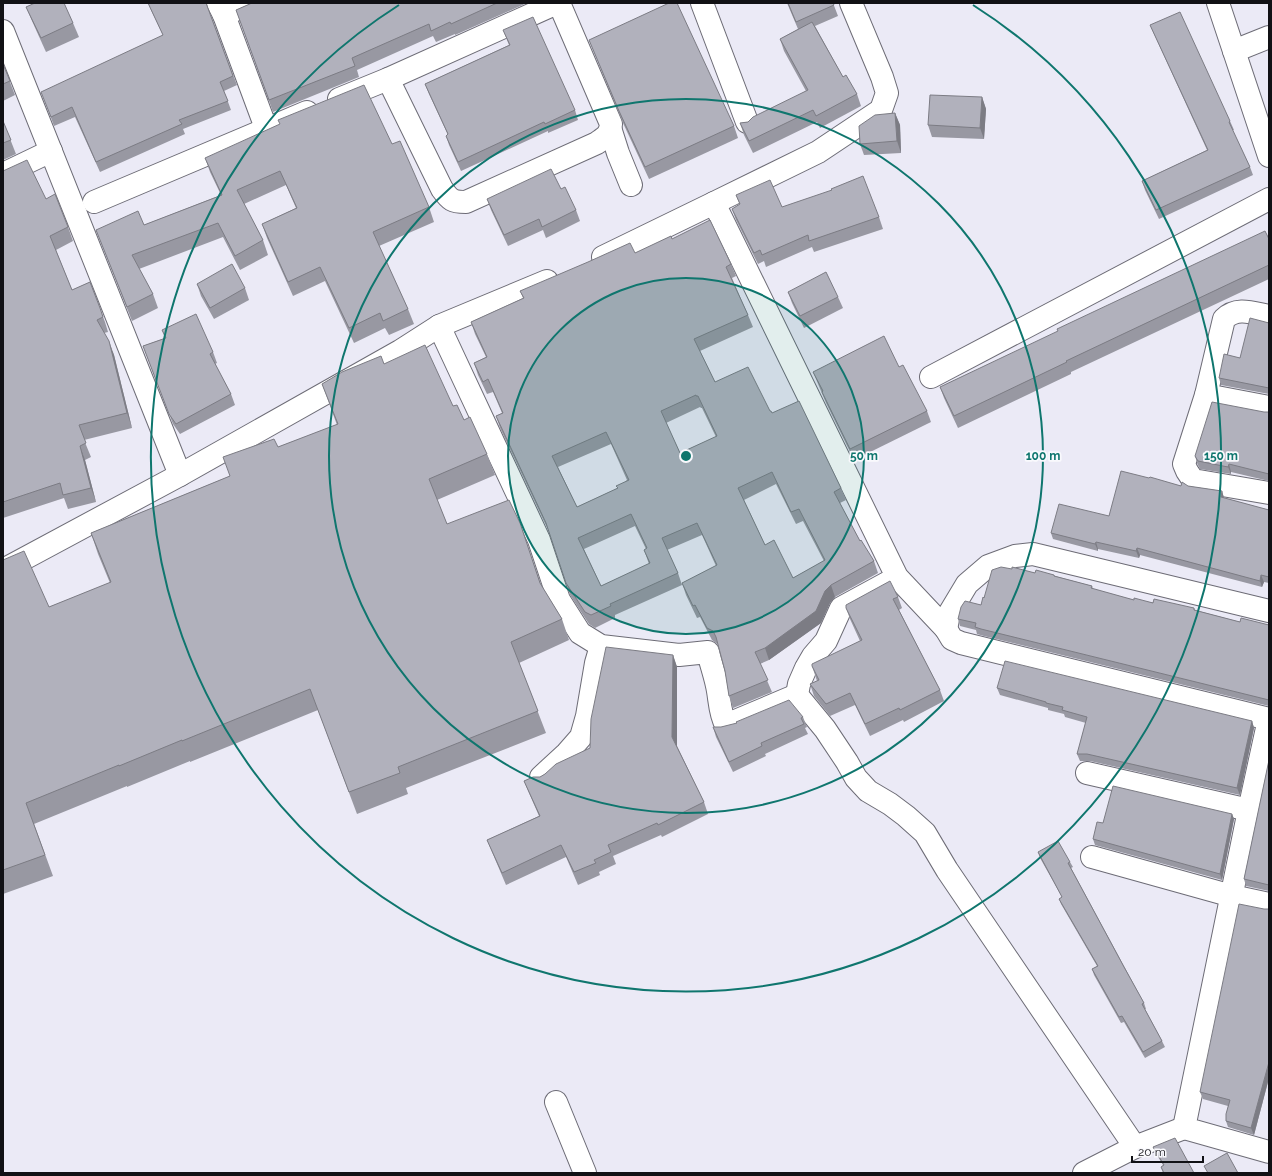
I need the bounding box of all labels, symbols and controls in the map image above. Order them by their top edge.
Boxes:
centre of rings [679,449,693,463]
text: 50 m [850,449,878,463]
text: 100 m [1026,449,1060,463]
text: 150 m [1204,449,1238,463]
scale bar [1132,1138,1203,1164]
text: 20 m [1138,1145,1166,1159]

